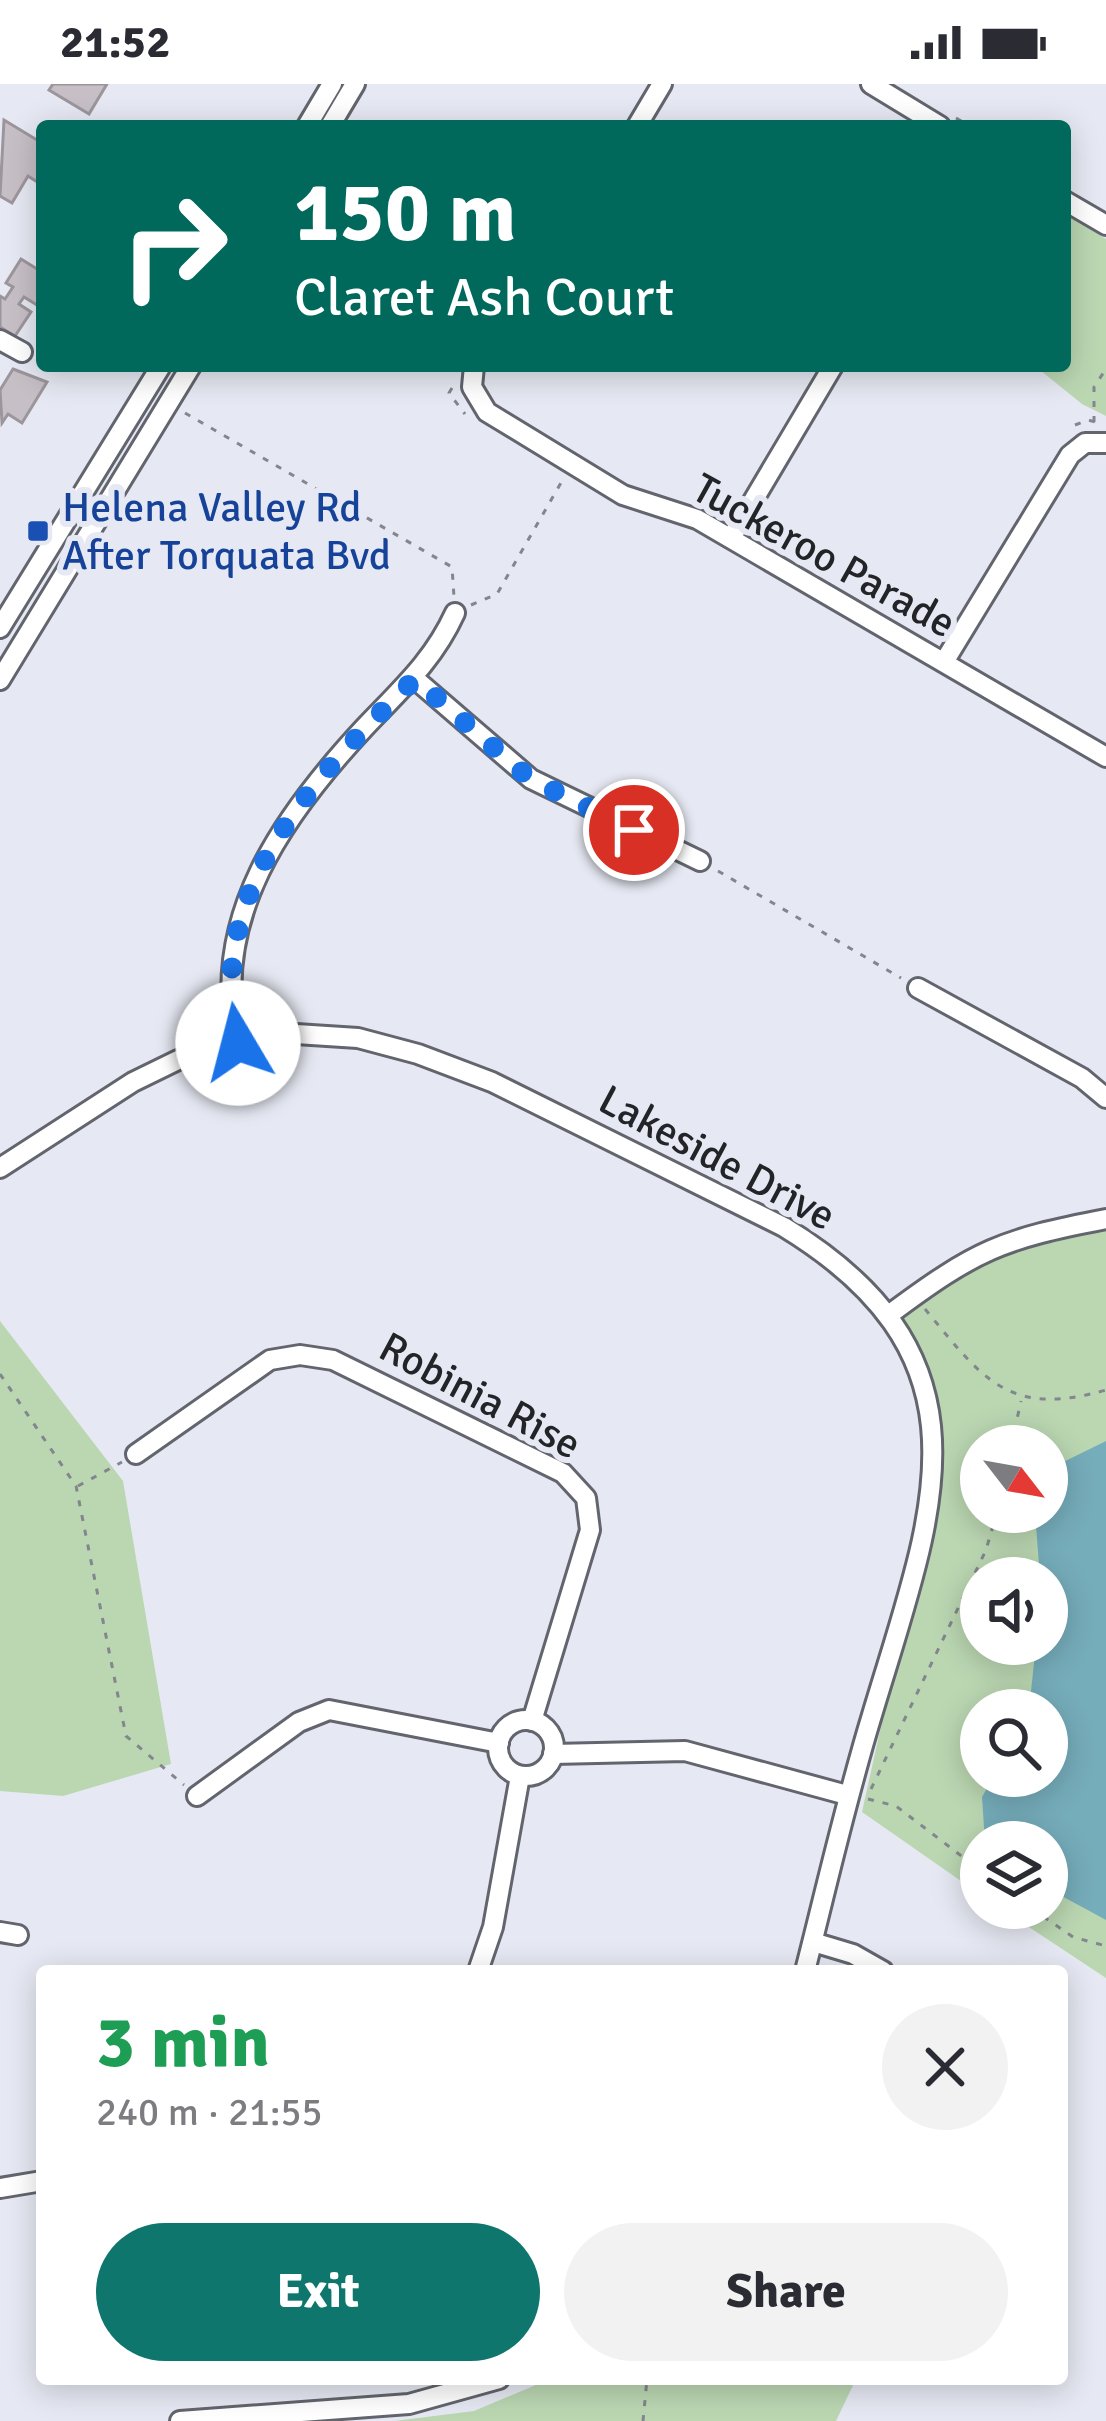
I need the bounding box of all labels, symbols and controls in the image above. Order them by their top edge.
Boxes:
text: 21:52 [60,15,170,70]
text: 150 m [294,161,516,265]
icon: right [96,168,252,324]
text: Claret Ash Court [294,264,674,331]
street label: Tuckeroo Parade [684,463,964,649]
place label: Helena Valley Rd After Torquata Bvd [62,482,391,581]
marker: Helena Valley Rd After Torquata Bvd [25,518,51,544]
pin [583,779,685,881]
icon: arrive [601,797,667,863]
position arrow [175,980,301,1106]
street label: Lakeside Drive [590,1074,844,1242]
street label: Robinia Rise [371,1322,589,1470]
north arrow [960,1425,1068,1533]
map controls [960,1425,1068,1929]
button: sound [960,1557,1068,1665]
button: search [960,1689,1068,1797]
button: layers [960,1821,1068,1929]
text: 3 min [96,1998,270,2087]
button: close [882,2004,1008,2130]
text: 240 m · 21:55 [96,2088,323,2136]
button: Exit [96,2223,540,2361]
button: Share [564,2223,1008,2361]

